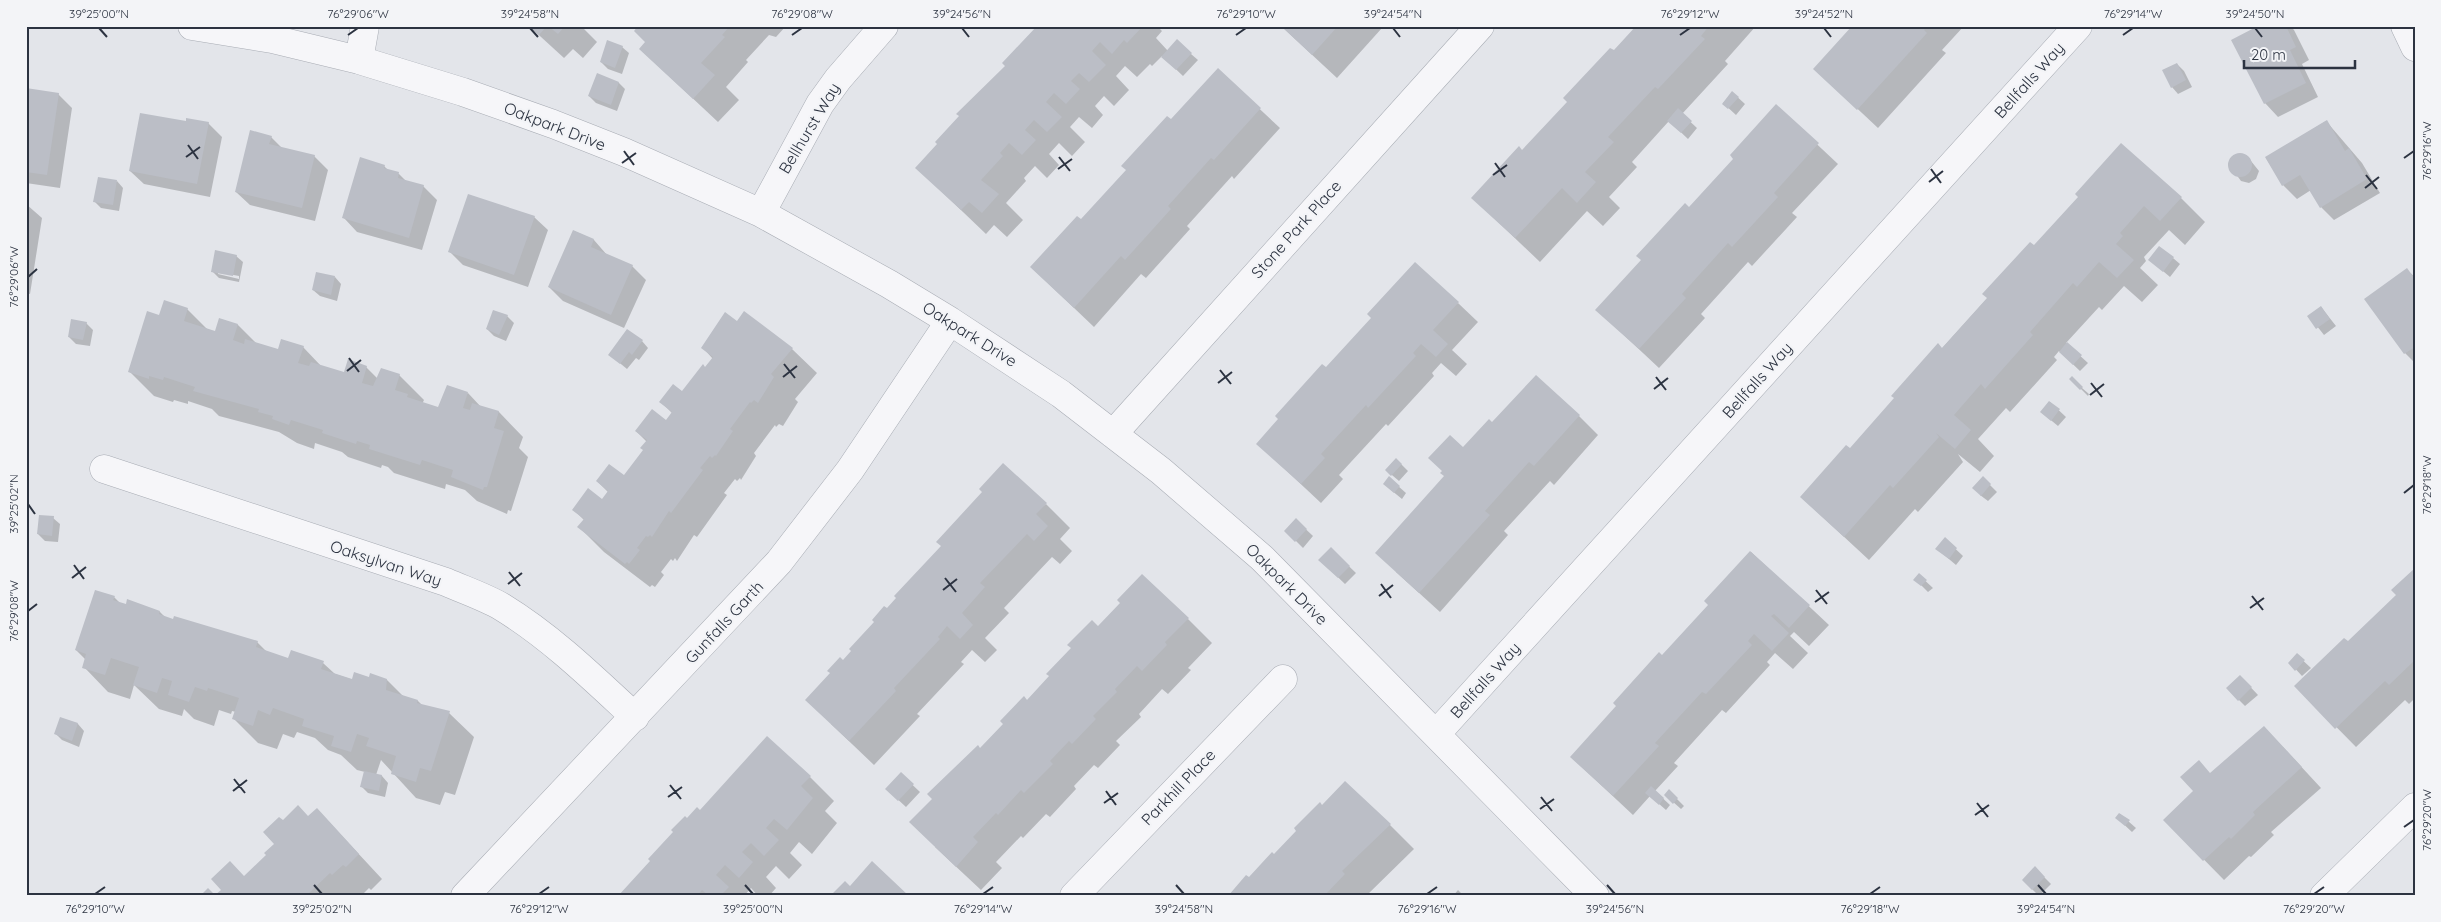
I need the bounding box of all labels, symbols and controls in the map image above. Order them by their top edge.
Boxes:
text: 39°25'00"N [69,6,129,21]
text: 76°29'06"W [327,6,389,21]
text: 39°24'58"N [501,6,559,21]
text: 76°29'08"W [771,6,833,21]
text: 39°24'56"N [933,6,991,21]
text: 76°29'10"W [1216,6,1276,21]
text: 39°24'54"N [1364,6,1422,21]
text: 76°29'12"W [1660,6,1720,21]
text: 39°24'52"N [1795,6,1853,21]
text: 76°29'14"W [2104,6,2163,21]
text: 39°24'50"N [2225,6,2285,21]
street label: Bellfalls Way [1990,38,2068,122]
scale bar [2244,38,2355,70]
text: 20 m [2251,45,2286,64]
street label: Bellhurst Way [774,79,844,177]
street label: Oakpark Drive [501,97,609,155]
text: 76°29'16"W [2419,121,2434,180]
street label: Stone Park Place [1247,176,1345,282]
text: 76°29'06"W [6,246,21,308]
street label: Oakpark Drive [919,297,1021,371]
street label: Bellfalls Way [1718,338,1796,422]
text: 76°29'18"W [2419,455,2434,515]
text: 39°25'02"N [6,474,21,534]
street label: Oaksylvan Way [328,536,444,590]
street label: Oakpark Drive [1242,539,1332,629]
street label: Gunfalls Garth [681,576,767,668]
text: 76°29'08"W [6,580,21,642]
street label: Bellfalls Way [1446,638,1524,722]
street label: Parkhill Place [1137,745,1219,829]
text: 76°29'20"W [2419,789,2434,851]
text: 76°29'10"W [65,901,125,916]
text: 39°25'02"N [292,901,352,916]
text: 76°29'12"W [509,901,569,916]
text: 39°25'00"N [723,901,783,916]
text: 76°29'14"W [954,901,1013,916]
text: 39°24'58"N [1155,901,1213,916]
text: 76°29'16"W [1398,901,1457,916]
text: 39°24'56"N [1586,901,1644,916]
text: 76°29'18"W [1840,901,1900,916]
text: 39°24'54"N [2017,901,2075,916]
text: 76°29'20"W [2283,901,2345,916]

